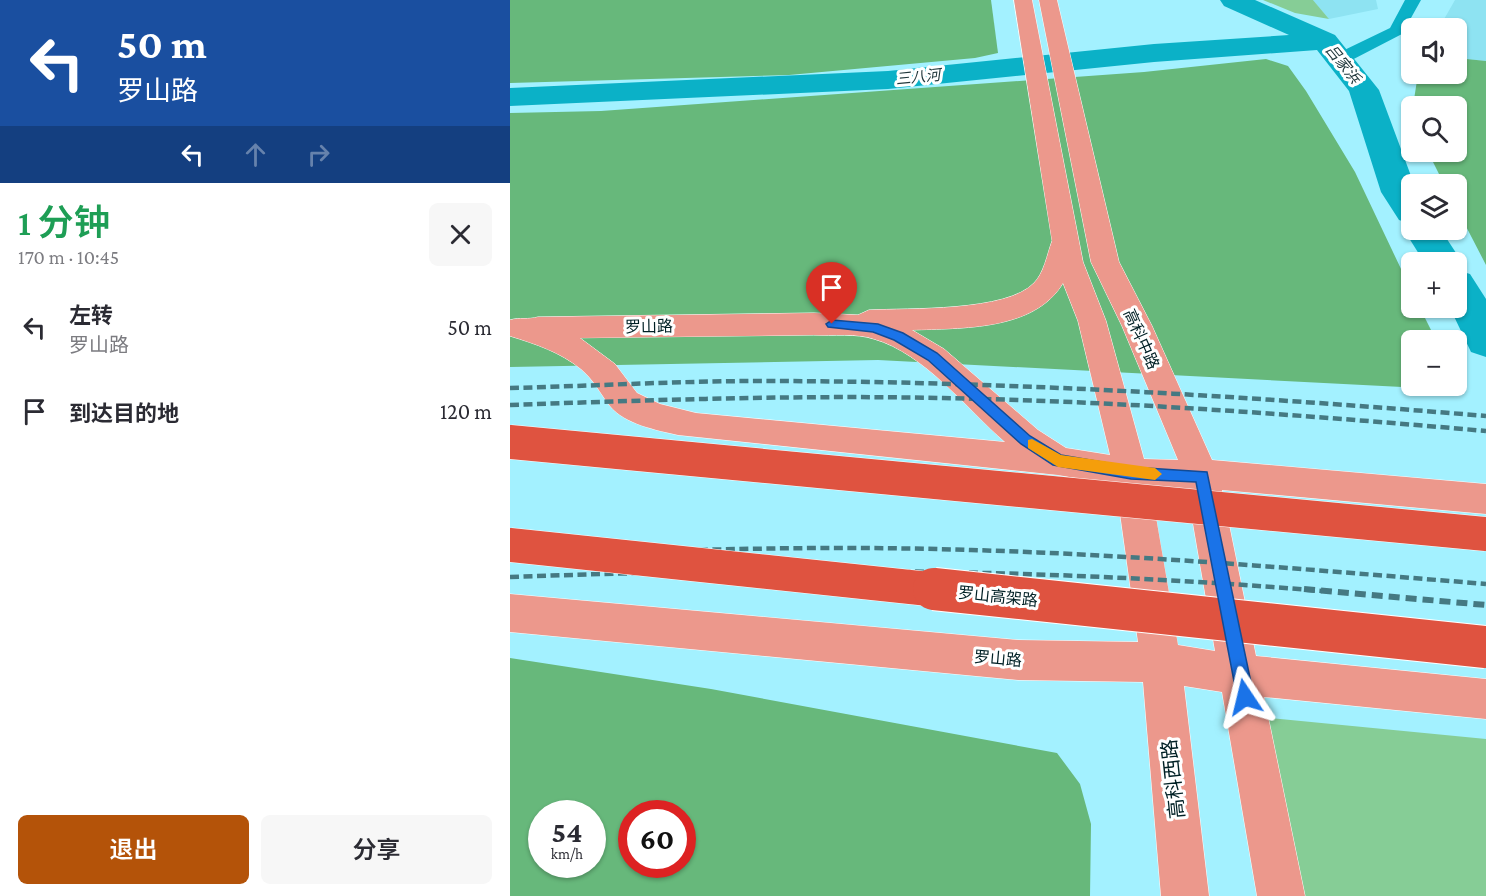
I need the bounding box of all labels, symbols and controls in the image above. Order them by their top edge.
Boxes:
map controls [1401,18,1467,396]
button: sound [1401,18,1467,84]
text: 50 m [117,20,207,67]
icon: left [18,24,96,102]
water label: 吕家浜 [1323,41,1365,88]
water label: 三八河 [895,66,944,87]
text: 罗山路 [117,76,198,106]
button: search [1401,96,1467,162]
icon: left [176,138,209,171]
icon: ahead [239,138,272,171]
icon: right [302,138,335,171]
button: layers [1401,174,1467,240]
text: 1 分钟 [18,203,110,243]
button: close [429,203,492,266]
text: 170 m · 10:45 [18,246,119,268]
button: + [1401,252,1467,318]
pin [806,262,857,324]
icon: arrive [815,271,848,304]
text: 左转 [69,303,113,328]
street label: 高科中路 [1121,307,1162,372]
icon: left [18,311,51,344]
text: 50 m [447,315,492,340]
street label: 罗山路 [625,318,673,335]
button: − [1401,330,1467,396]
text: 罗山路 [69,334,129,356]
icon: arrive [18,395,51,428]
text: 120 m [440,399,492,424]
text: 到达目的地 [69,401,179,426]
street label: 罗山高架路 [957,584,1039,609]
street label: 罗山路 [973,648,1023,669]
position arrow [1213,665,1277,729]
street label: 高科西路 [1158,738,1188,820]
speed limit sign: 60 [618,800,696,878]
button: 退出 [18,815,249,884]
button: 分享 [261,815,492,884]
text: 54 [552,815,582,848]
text: km/h [551,846,583,862]

